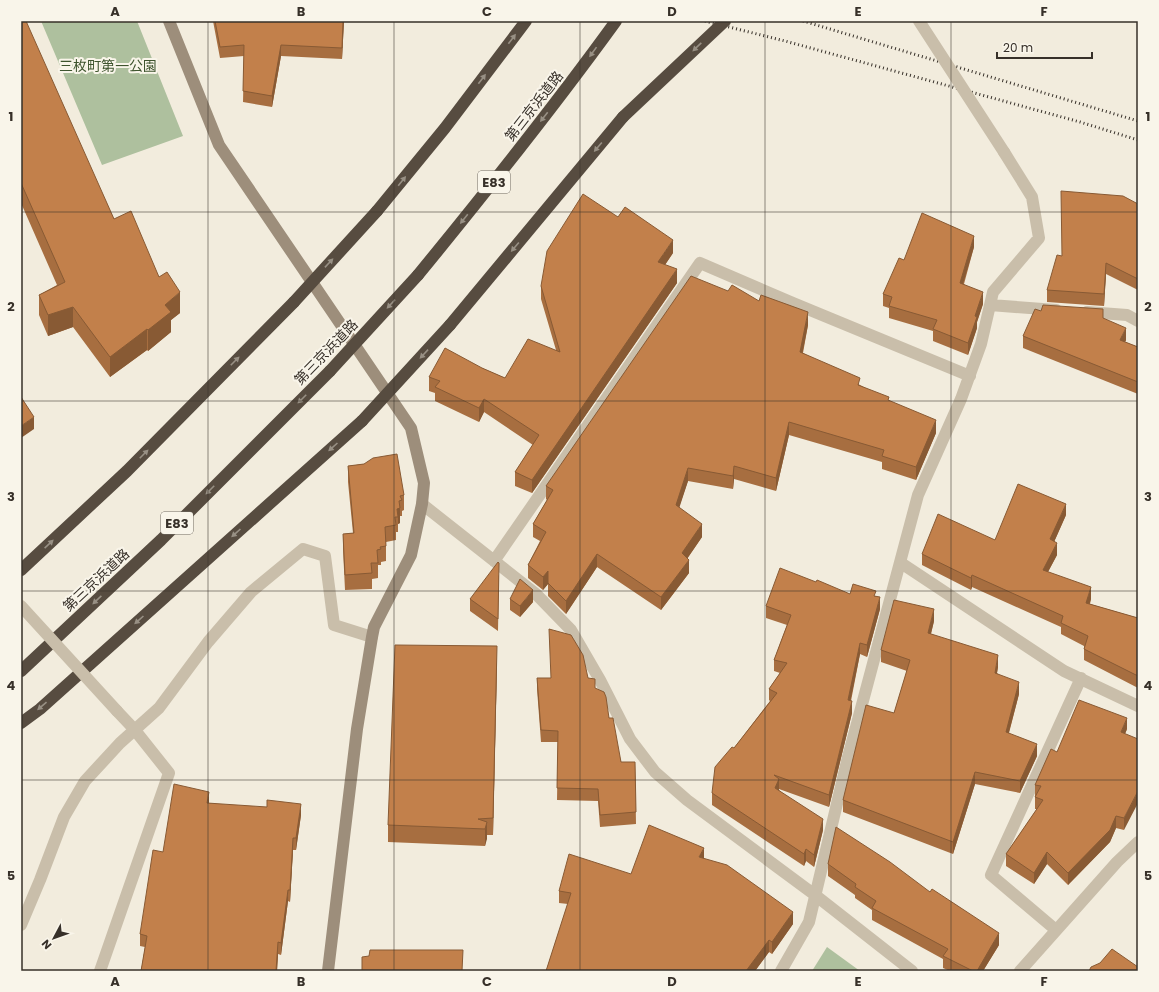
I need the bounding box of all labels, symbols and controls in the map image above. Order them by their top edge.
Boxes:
text: A [110,2,120,21]
text: B [297,2,306,21]
text: C [482,2,492,21]
text: D [667,2,677,21]
text: E [854,2,862,21]
text: F [1040,2,1048,21]
one-way arrow [508,34,516,44]
scale bar [997,34,1092,60]
text: 20 m [1003,39,1033,56]
one-way arrow [692,42,702,52]
one-way arrow [589,47,597,58]
park label: 三枚町第一公園 [59,56,157,76]
street label: 第三京浜道路 [500,67,568,145]
one-way arrow [478,73,486,84]
text: 1 [9,107,13,126]
text: 1 [1146,107,1150,126]
one-way arrow [540,112,549,123]
one-way arrow [594,141,603,152]
road number: E83 [478,171,510,193]
one-way arrow [397,175,406,186]
one-way arrow [459,214,468,224]
one-way arrow [511,241,520,252]
one-way arrow [325,258,334,268]
text: 2 [7,297,15,316]
text: 2 [1144,297,1152,316]
one-way arrow [387,299,396,309]
street label: 第三京浜道路 [290,315,362,389]
one-way arrow [419,349,428,359]
one-way arrow [230,356,240,366]
one-way arrow [298,394,307,403]
one-way arrow [329,442,338,451]
one-way arrow [139,449,148,459]
one-way arrow [205,485,215,495]
text: 3 [7,487,15,506]
text: 3 [1144,487,1152,506]
road number: E83 [161,512,193,534]
one-way arrow [231,529,241,538]
one-way arrow [44,539,55,548]
street label: 第三京浜道路 [58,544,134,616]
one-way arrow [92,595,102,605]
one-way arrow [134,615,144,625]
text: 4 [7,676,16,695]
text: 4 [1144,676,1153,695]
one-way arrow [37,702,47,711]
text: 5 [7,866,15,885]
text: 5 [1144,866,1152,885]
north arrow [34,918,74,958]
text: N [38,936,55,953]
text: A [110,972,120,991]
text: B [297,972,306,991]
text: C [482,972,492,991]
text: D [667,972,677,991]
text: E [854,972,862,991]
text: F [1040,972,1048,991]

